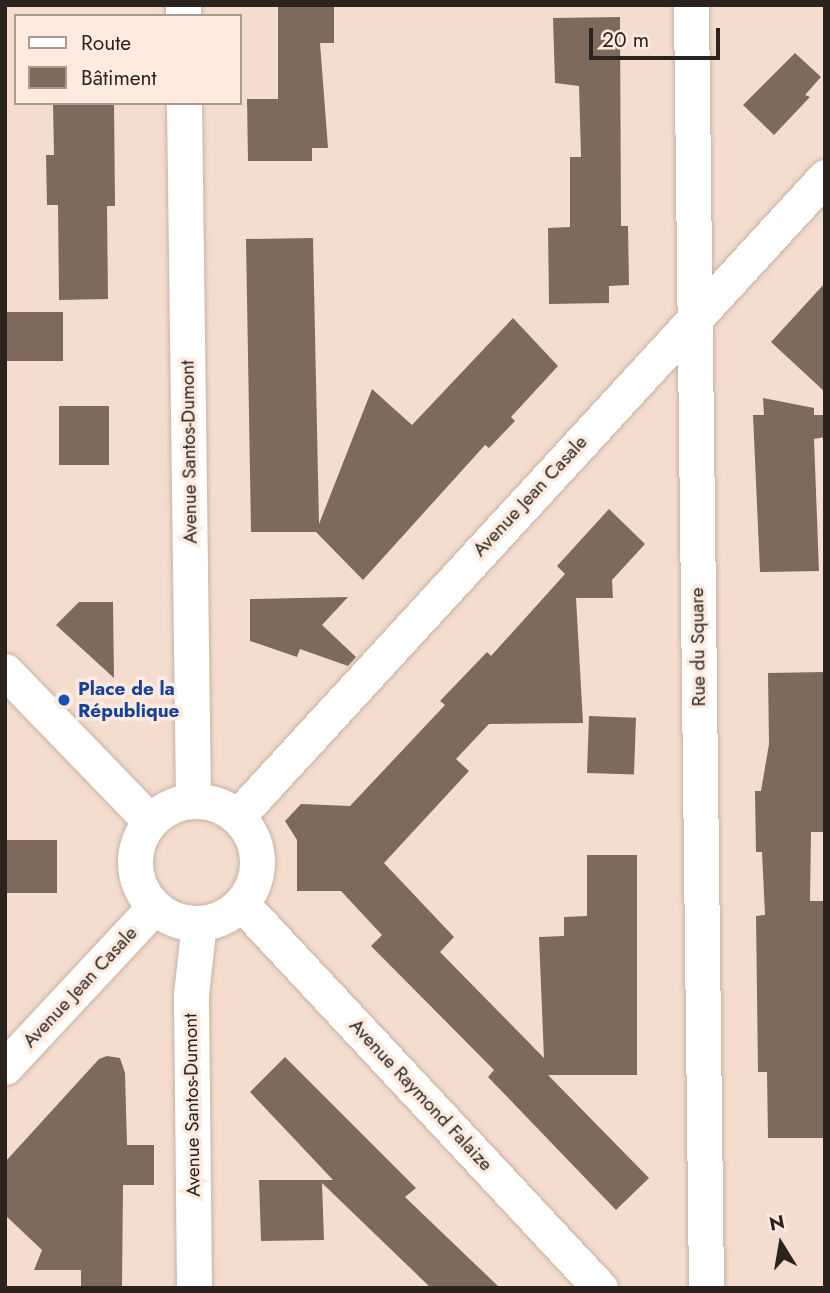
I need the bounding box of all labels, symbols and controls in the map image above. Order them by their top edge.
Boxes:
legend [14,14,242,105]
scale bar [592,14,723,58]
text: 20 m [602,25,649,55]
text: Route [81,28,131,58]
text: Bâtiment [81,63,157,93]
street label: Avenue Santos-Dumont [176,360,202,544]
street label: Avenue Jean Casale [468,431,592,561]
street label: Rue du Square [686,587,710,707]
place label: Place de la République [78,678,179,722]
marker: Place de la République [56,692,72,708]
street label: Avenue Jean Casale [18,922,142,1052]
street label: Avenue Santos-Dumont [179,1013,205,1197]
street label: Avenue Raymond Falaize [345,1014,497,1176]
text: N [767,1208,787,1238]
north arrow [746,1209,816,1279]

